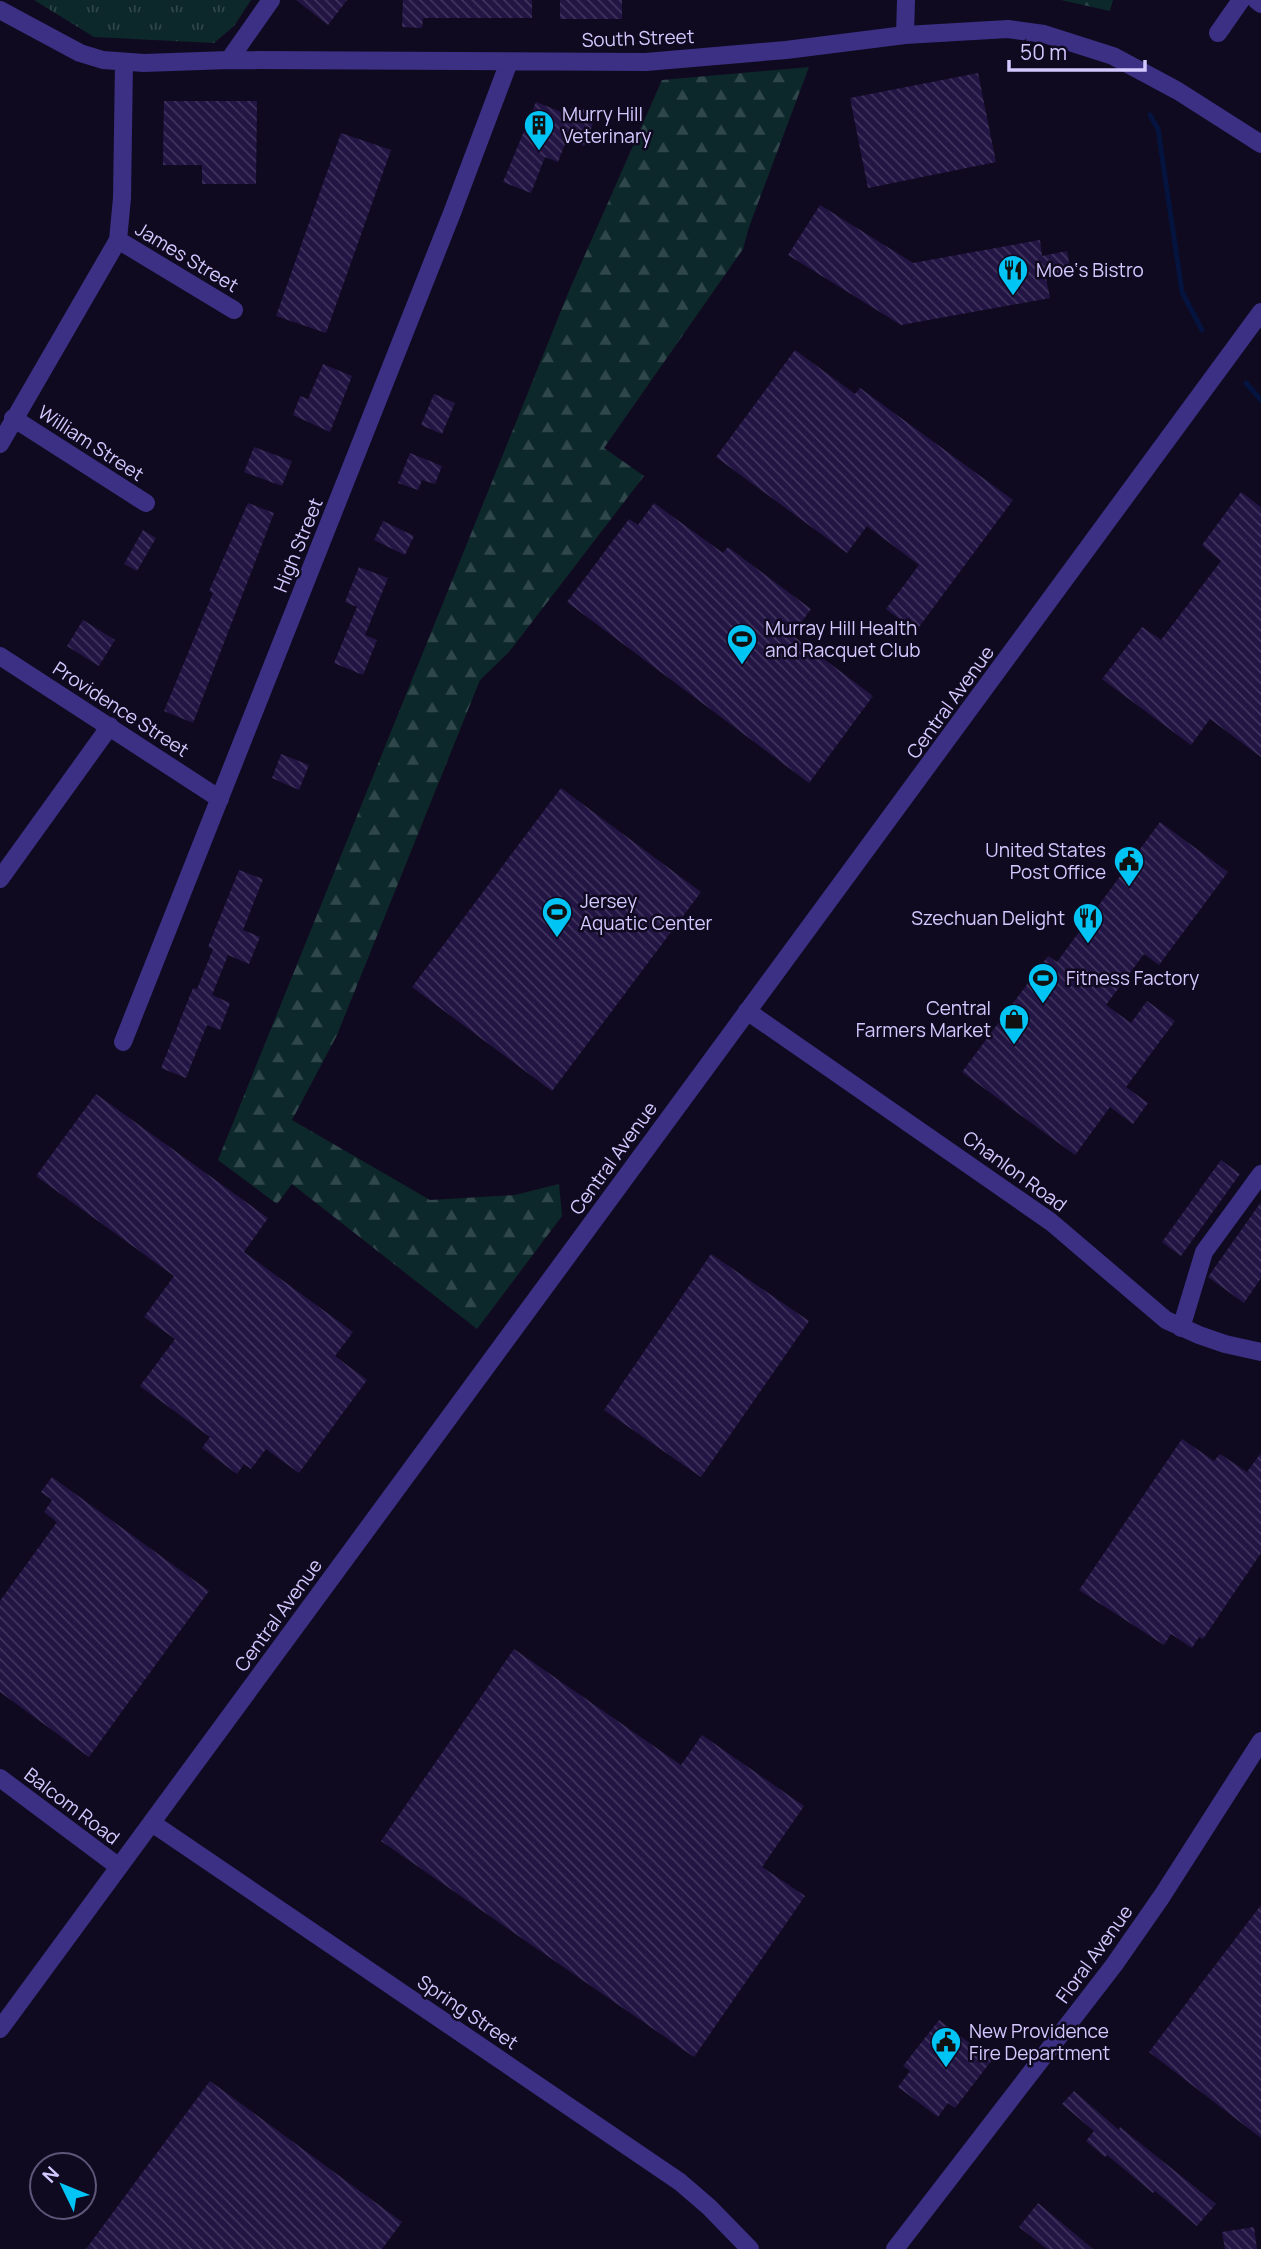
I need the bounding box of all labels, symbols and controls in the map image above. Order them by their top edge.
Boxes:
street label: South Street [581,23,695,53]
scale bar [1009,28,1146,72]
text: 50 m [1020,38,1067,66]
place label: Murry Hill Veterinary [562,101,652,149]
building icon: Murry Hill Veterinary [522,108,556,152]
street label: James Street [131,216,243,298]
restaurant icon: Moe‘s Bistro [996,253,1030,297]
place label: Moe‘s Bistro [1036,257,1144,283]
street label: William Street [33,399,149,487]
street label: High Street [267,494,329,596]
place label: Murray Hill Health and Racquet Club [765,615,921,663]
sports icon: Murray Hill Health and Racquet Club [725,622,759,666]
street label: Central Avenue [900,640,1000,764]
street label: Providence Street [48,655,194,763]
place label: United States Post Office [985,837,1106,885]
public building icon: United States Post Office [1112,844,1146,888]
place label: Jersey Aquatic Center [580,888,713,936]
sports icon: Jersey Aquatic Center [540,895,574,939]
restaurant icon: Szechuan Delight [1071,901,1105,945]
place label: Szechuan Delight [911,905,1065,931]
sports icon: Fitness Factory [1026,961,1060,1005]
place label: Fitness Factory [1066,965,1199,991]
place label: Central Farmers Market [856,995,991,1043]
shop icon: Central Farmers Market [997,1002,1031,1046]
street label: Central Avenue [563,1096,663,1220]
street label: Chanlon Road [958,1124,1072,1218]
street label: Central Avenue [228,1553,328,1677]
street label: Balcom Road [19,1762,125,1850]
street label: Floral Avenue [1050,1900,1138,2008]
street label: Spring Street [412,1969,524,2055]
place label: New Providence Fire Department [969,2018,1110,2066]
public building icon: New Providence Fire Department [929,2025,963,2069]
north arrow [28,2151,98,2221]
text: N [36,2161,65,2188]

